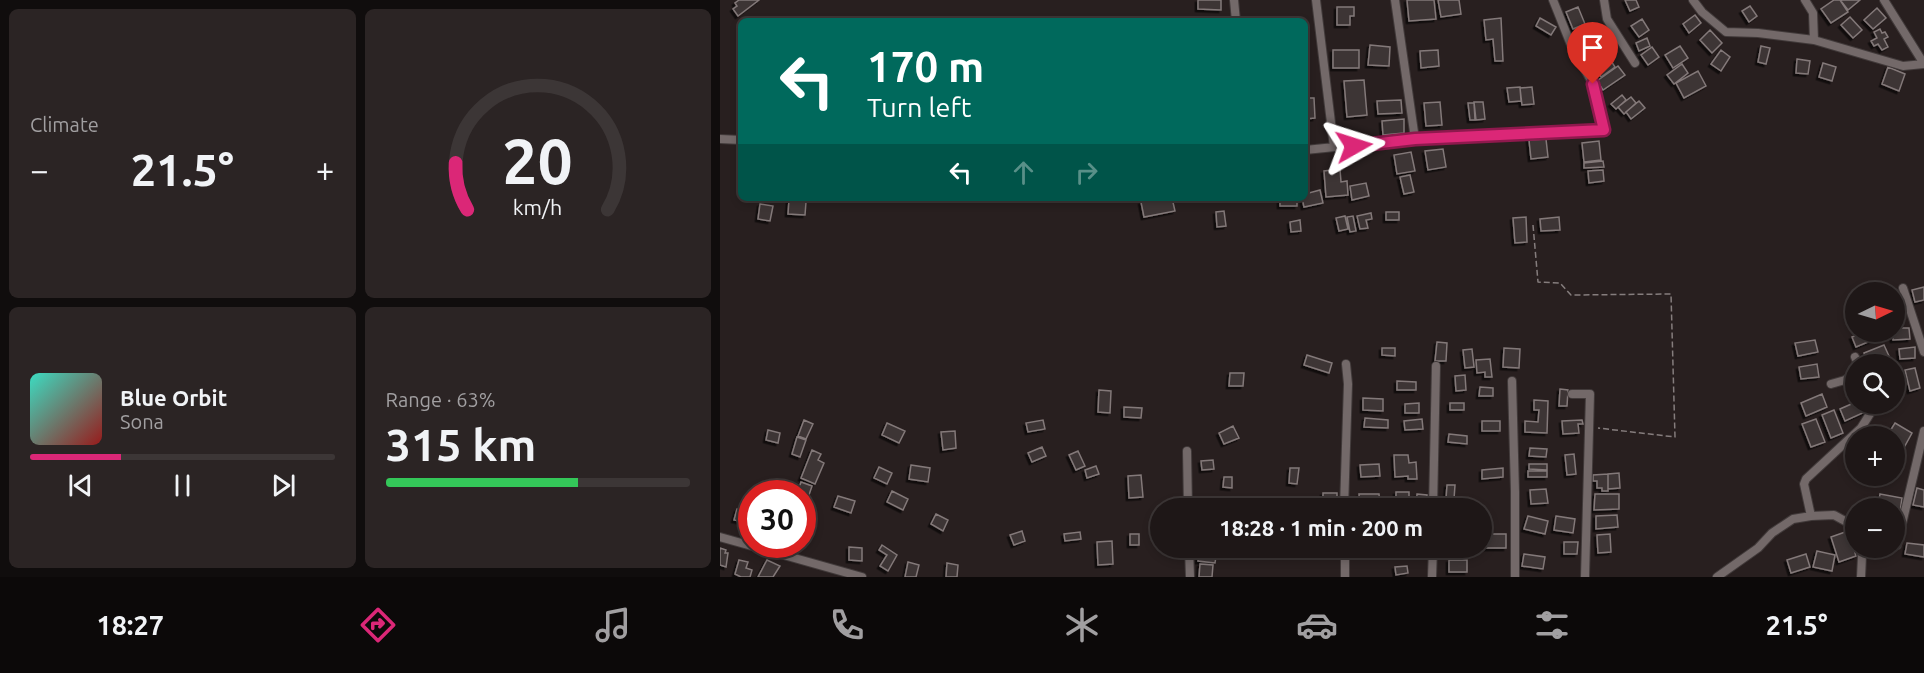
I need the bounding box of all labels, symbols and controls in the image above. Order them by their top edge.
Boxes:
pin [1567,22,1618,84]
icon: arrive [1576,31,1609,64]
icon: left [768,42,846,120]
text: 170 m [867,43,984,90]
text: Turn left [867,92,971,122]
text: Climate [30,113,99,136]
position arrow [1322,114,1386,178]
text: 20 [503,126,573,196]
text: 21.5° [131,144,234,195]
text: − [30,151,49,188]
text: + [316,151,334,188]
icon: left [944,156,977,189]
icon: ahead [1007,156,1040,189]
icon: right [1070,156,1103,189]
text: km/h [513,196,562,220]
north arrow [1845,282,1905,342]
map controls [1845,282,1905,558]
button: search [1845,354,1905,414]
text: Blue Orbit [120,385,227,410]
text: Range · 63% [386,388,496,411]
text: Sona [120,410,164,433]
text: 315 km [386,419,536,470]
button: + [1845,426,1905,486]
icon: previous [64,469,97,502]
icon: pause [166,469,199,502]
icon: next [267,469,300,502]
speed limit sign: 30 [738,480,816,558]
button: − [1845,498,1905,558]
text: 18:28 · 1 min · 200 m [1219,515,1423,540]
icon: directions [357,604,399,646]
icon: music [592,604,634,646]
icon: phone [826,604,868,646]
icon: climate [1061,604,1103,646]
icon: car [1296,604,1338,646]
icon: filters [1531,604,1573,646]
text: 18:27 [96,610,164,640]
text: 21.5° [1766,610,1828,640]

